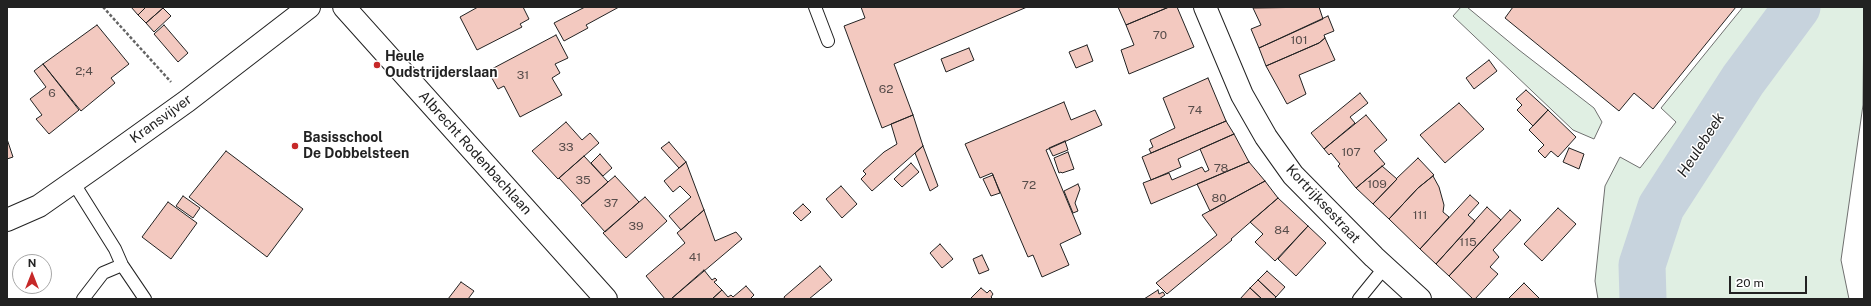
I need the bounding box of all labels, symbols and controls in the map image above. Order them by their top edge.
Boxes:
house number: 70 [1153,28,1167,42]
house number: 101 [1290,33,1308,47]
place label: Heule Oudstrijderslaan [385,49,498,82]
marker: Heule Oudstrijderslaan [372,60,382,70]
house number: 2;4 [75,64,93,78]
house number: 31 [517,68,529,82]
house number: 62 [879,82,893,96]
house number: 6 [48,86,56,100]
street label: Albrecht Rodenbachlaan [415,88,535,218]
street label: Kransvijver [127,91,195,147]
house number: 74 [1188,103,1202,117]
water label: Heulebeek [1674,109,1728,181]
place label: Basisschool De Dobbelsteen [303,130,409,162]
house number: 33 [558,140,574,154]
marker: Basisschool De Dobbelsteen [290,141,300,151]
house number: 107 [1341,145,1361,159]
house number: 78 [1214,161,1228,175]
street label: Kortrijksestraat [1282,161,1364,247]
house number: 35 [575,173,591,187]
house number: 109 [1367,177,1387,191]
house number: 72 [1022,178,1036,192]
house number: 80 [1211,191,1227,205]
house number: 37 [604,196,618,210]
house number: 111 [1413,208,1427,222]
house number: 39 [629,219,643,233]
house number: 84 [1274,223,1290,237]
house number: 115 [1459,235,1477,249]
house number: 41 [689,250,701,264]
north arrow [12,254,52,294]
text: N [28,257,36,269]
scale bar [1731,268,1809,294]
text: 20 m [1736,276,1764,290]

